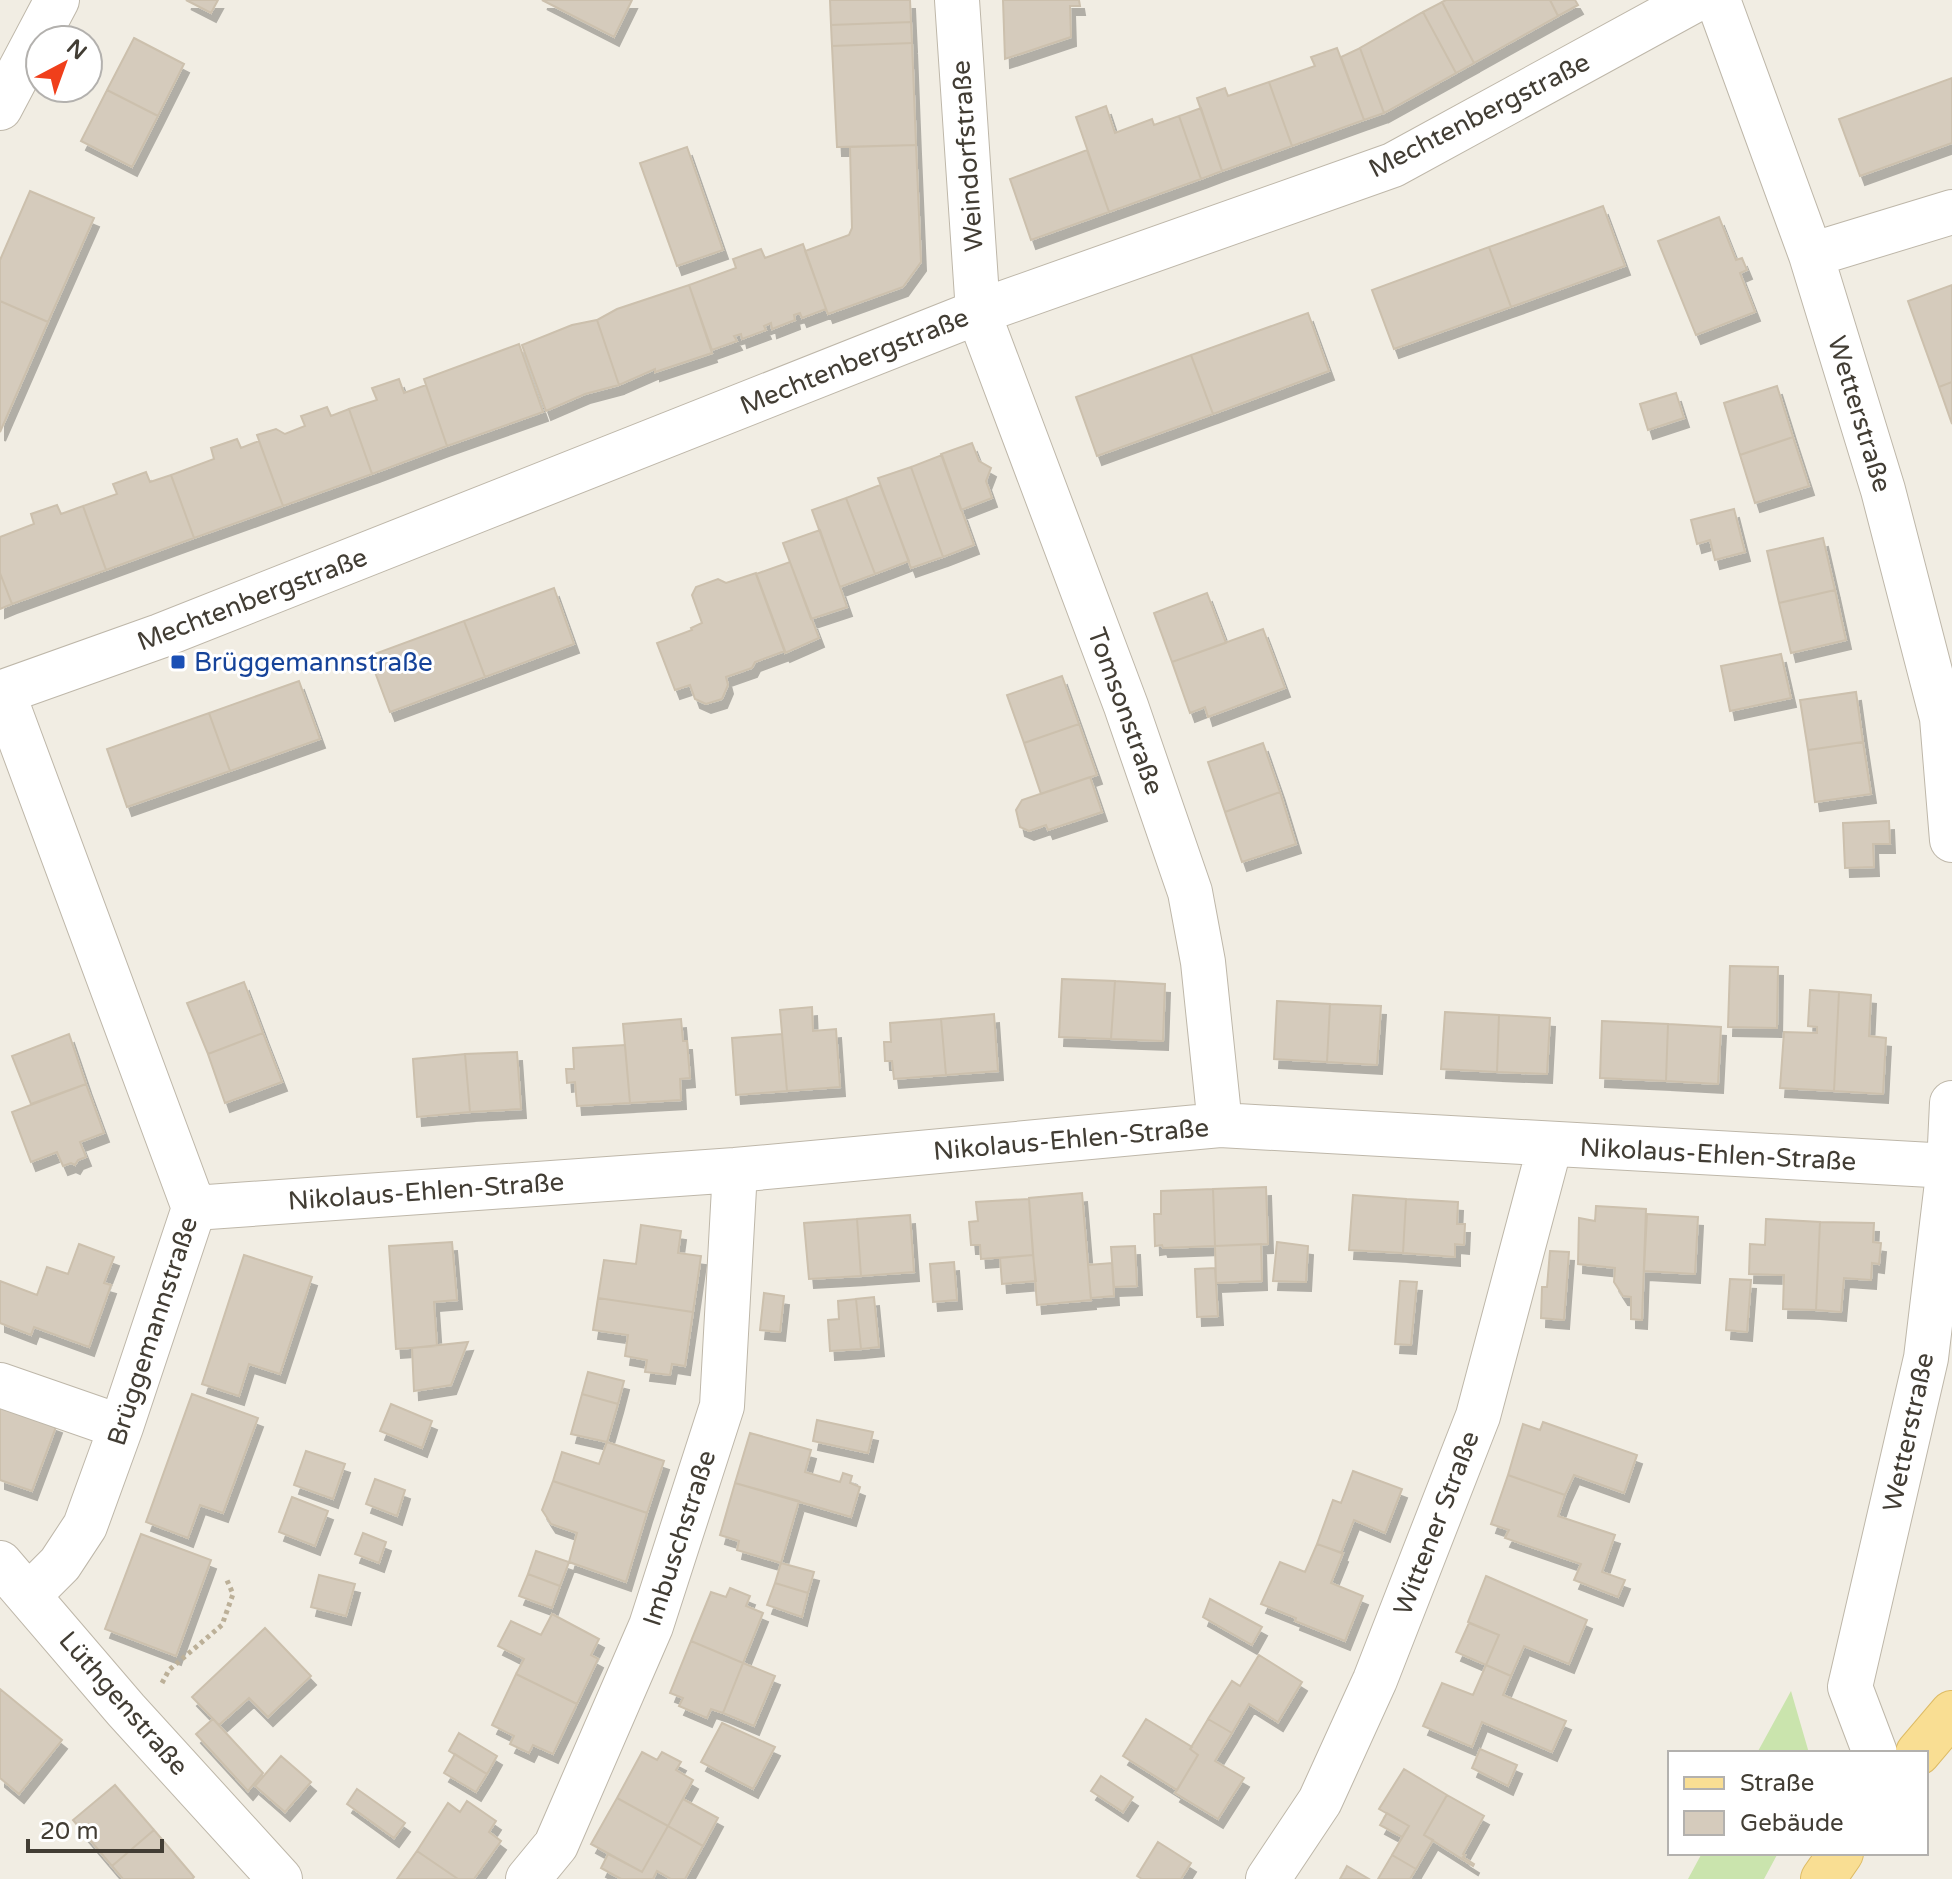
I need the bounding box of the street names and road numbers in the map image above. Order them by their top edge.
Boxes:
street label: Mechtenbergstraße [1364,46,1595,185]
street label: Weindorfstraße [945,59,990,253]
street label: Mechtenbergstraße [735,301,973,421]
street label: Wetterstraße [1821,332,1898,496]
street label: Mechtenbergstraße [133,541,371,658]
street label: Tomsonstraße [1081,623,1170,799]
street label: Nikolaus-Ehlen-Straße [932,1112,1210,1167]
street label: Nikolaus-Ehlen-Straße [1579,1132,1857,1177]
street label: Nikolaus-Ehlen-Straße [287,1166,565,1217]
street label: Brüggemannstraße [101,1213,204,1449]
street label: Wetterstraße [1877,1350,1940,1514]
street label: Wittener Straße [1387,1427,1486,1620]
street label: Imbuschstraße [636,1446,722,1630]
street label: Lüthgenstraße [53,1625,195,1782]

